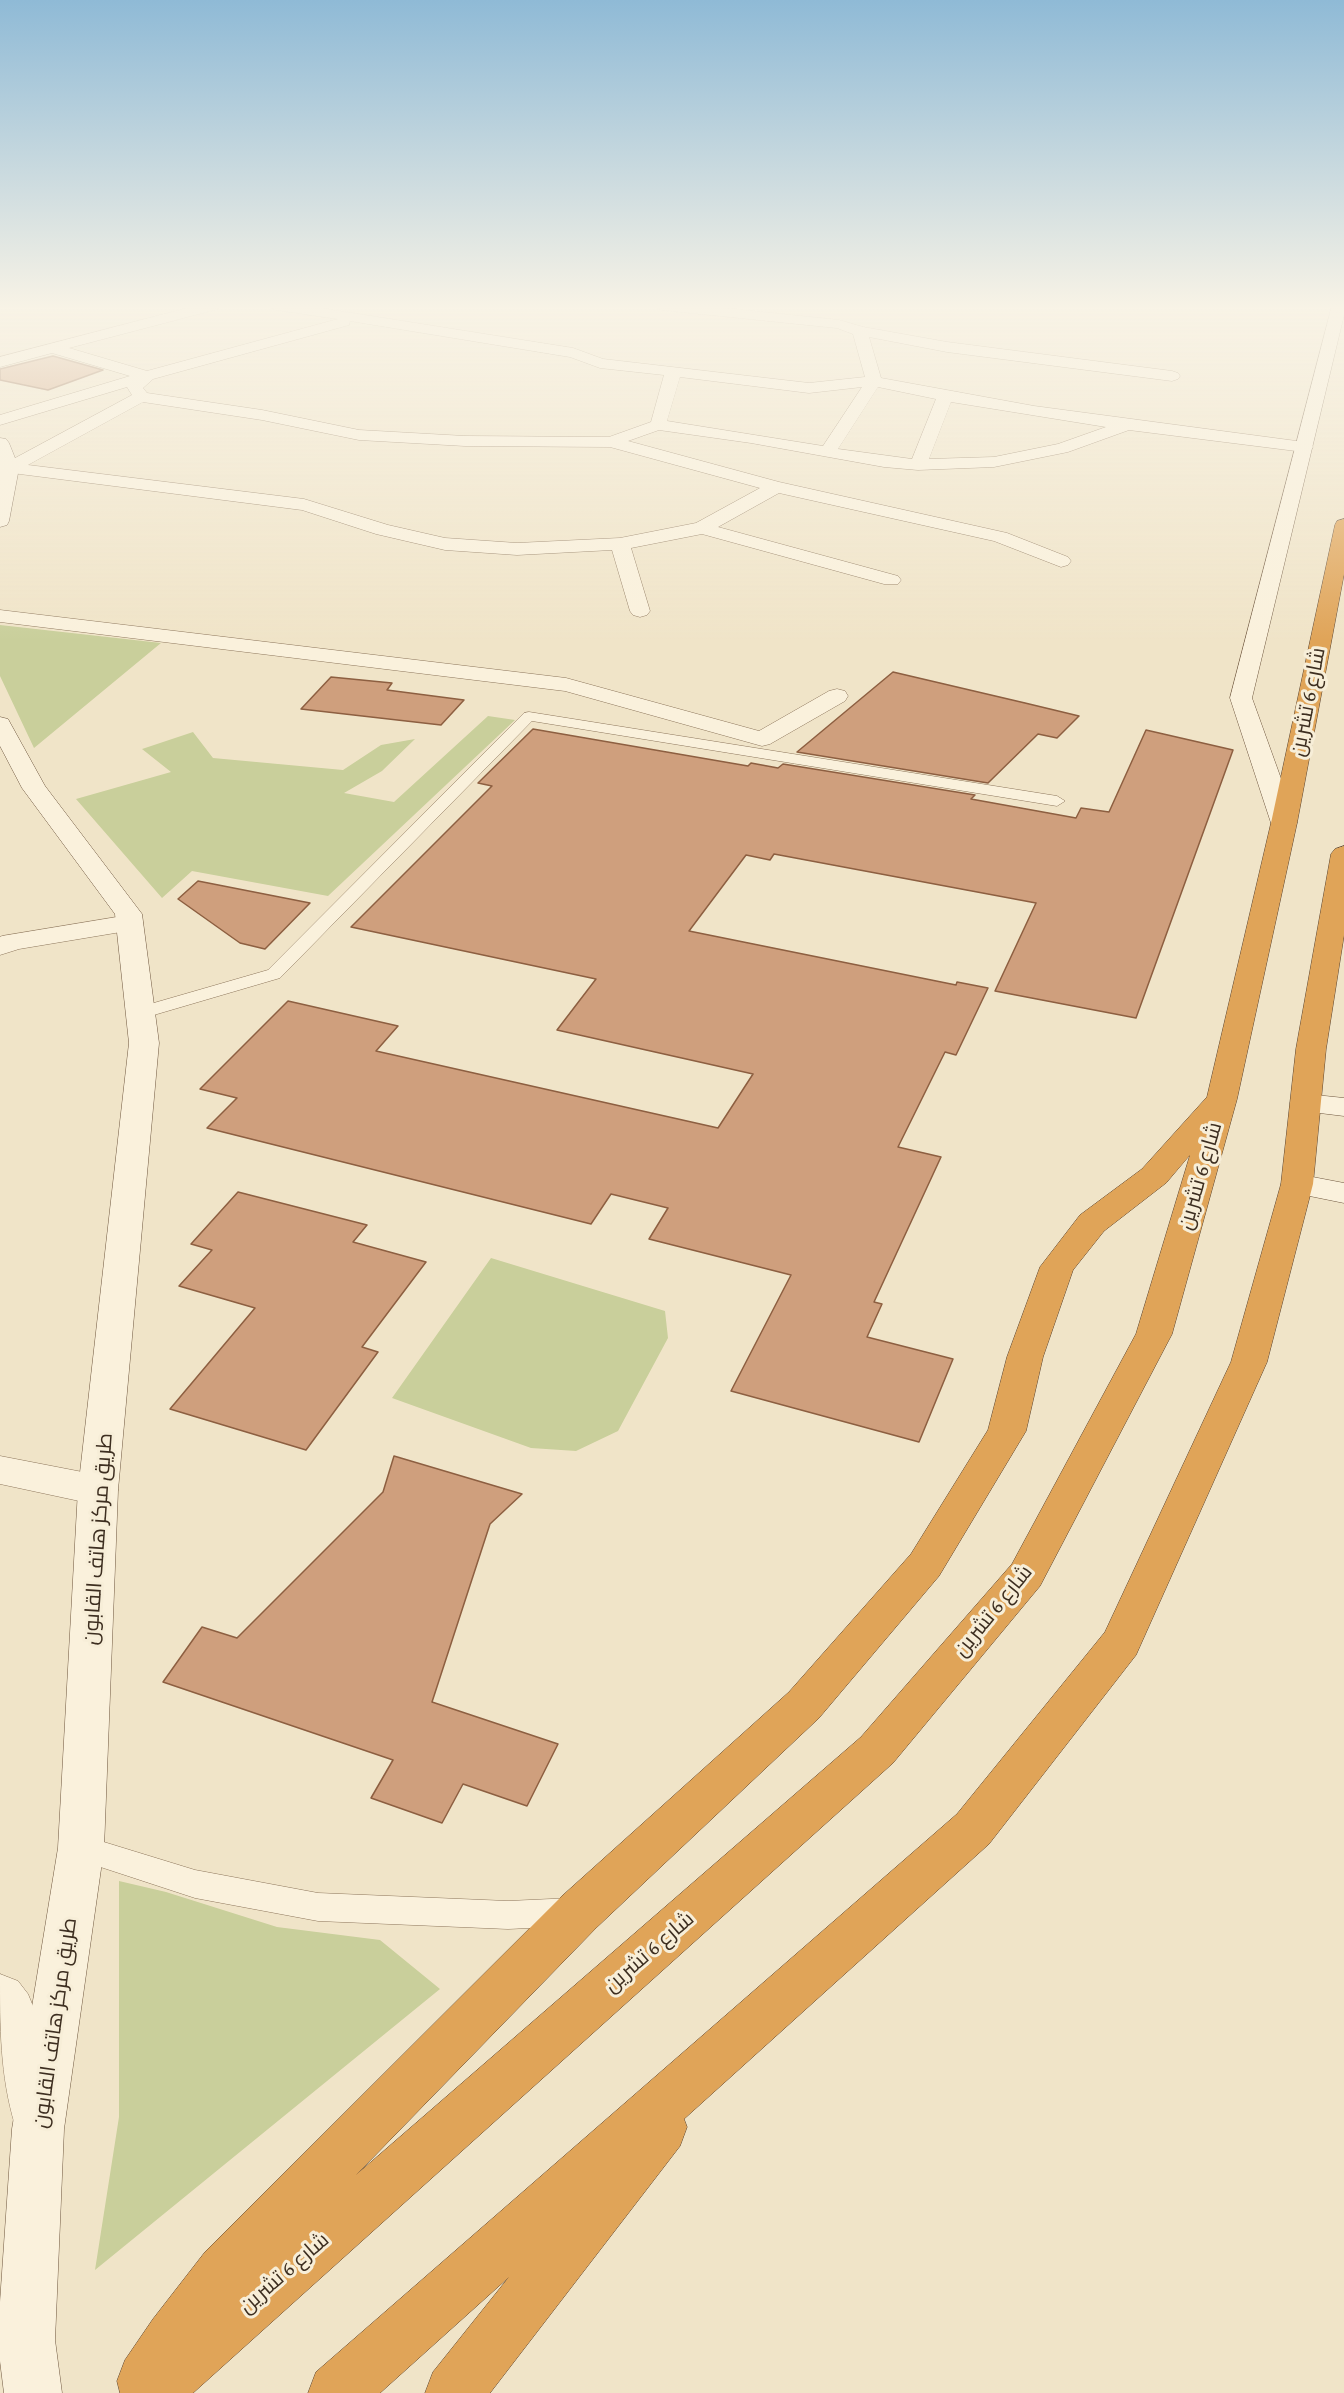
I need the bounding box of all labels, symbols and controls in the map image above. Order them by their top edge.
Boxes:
street label: شارع 6 تشرين [1285,645,1331,759]
street label: شارع 6 تشرين [1173,1119,1227,1233]
street label: طريق مركز هاتف القابون [78,1432,118,1646]
street label: شارع 6 تشرين [948,1560,1038,1662]
street label: شارع 6 تشرين [599,1906,699,1998]
street label: طريق مركز هاتف القابون [28,1916,82,2130]
street label: شارع 6 تشرين [234,2227,334,2319]

